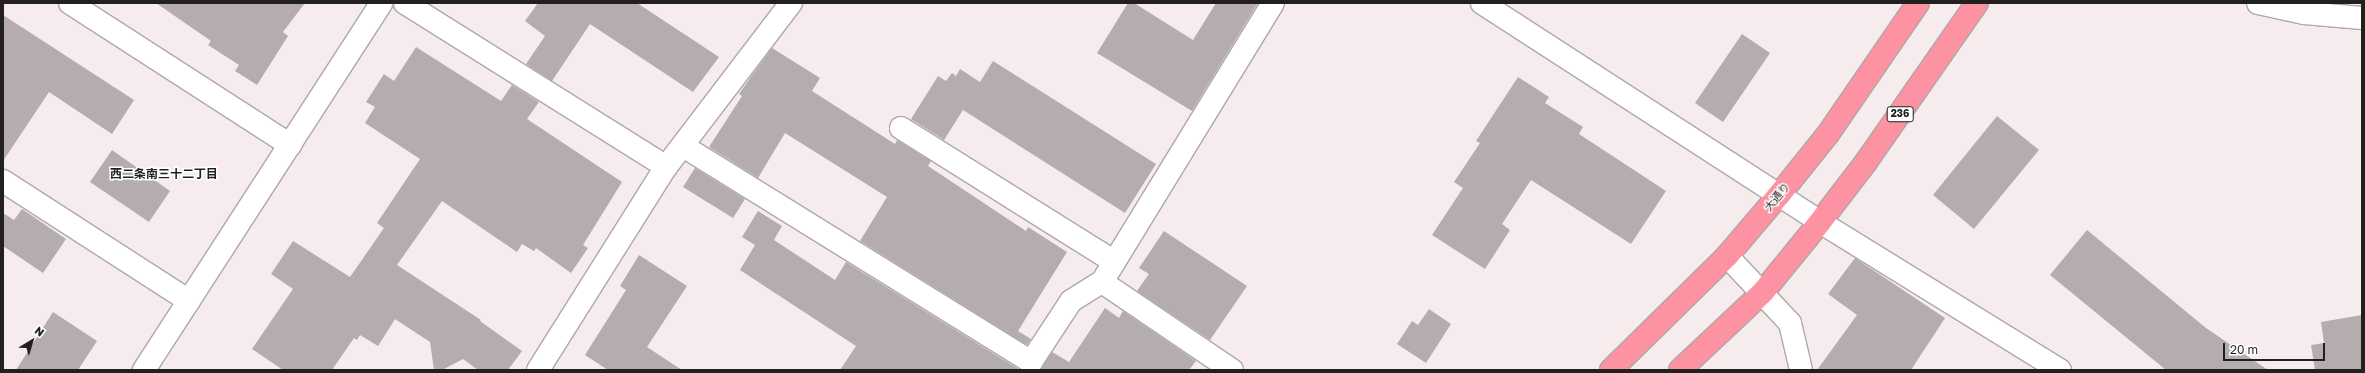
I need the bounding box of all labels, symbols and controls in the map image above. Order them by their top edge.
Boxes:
road number: 236 [1886,106,1914,122]
district label: 西二条南三十二丁目 [110,167,218,181]
street label: 大通り [1761,180,1793,214]
north arrow [12,321,52,361]
text: N [32,323,47,339]
scale bar [2225,335,2327,361]
text: 20 m [2230,342,2258,357]

